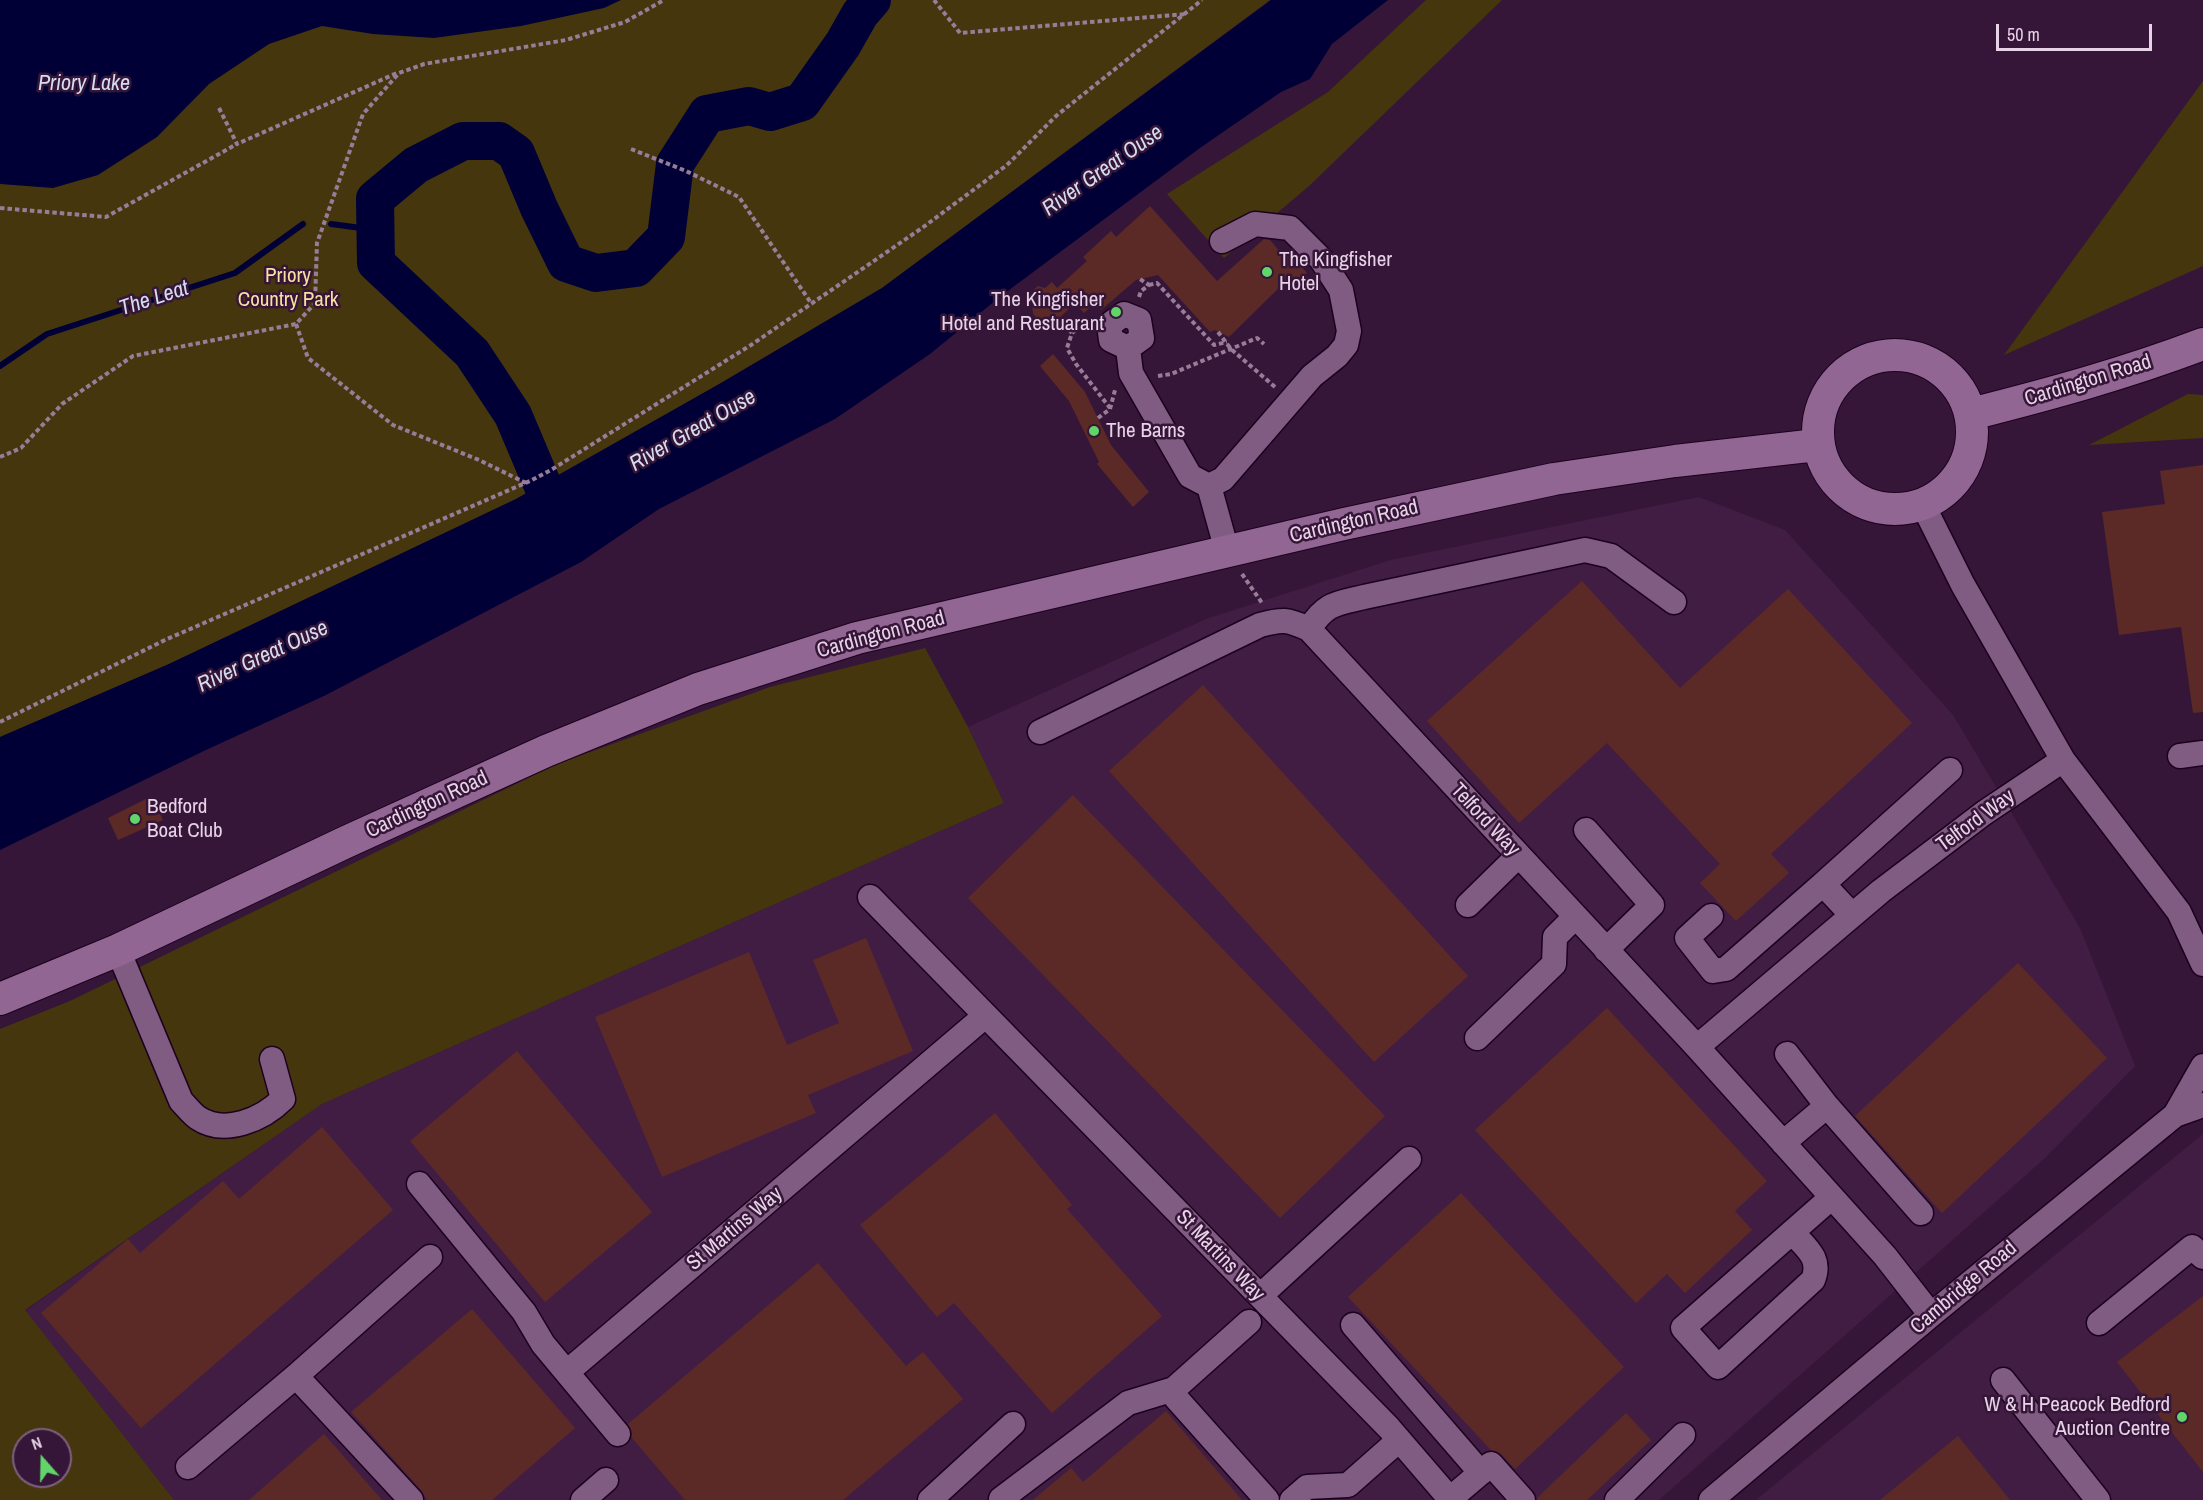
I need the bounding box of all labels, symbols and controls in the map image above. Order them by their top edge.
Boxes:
scale bar [1999,12,2155,50]
text: 50 m [2007,22,2040,47]
water label: Priory Lake [38,71,130,97]
water label: River Great Ouse [1038,120,1168,222]
place label: The Kingfisher Hotel [1279,247,1392,297]
park label: Priory Country Park [238,263,338,313]
marker: The Kingfisher Hotel [1260,265,1274,279]
water label: The Leat [116,275,192,323]
place label: The Kingfisher Hotel and Restuarant [941,287,1104,337]
marker: The Kingfisher Hotel and Restuarant [1109,305,1123,319]
street label: Cardington Road [2022,350,2154,412]
water label: River Great Ouse [625,384,761,478]
place label: The Barns [1106,418,1185,444]
marker: The Barns [1087,424,1101,438]
street label: Cardington Road [1287,495,1421,549]
street label: Cardington Road [814,606,948,664]
water label: River Great Ouse [193,615,333,699]
street label: Cardington Road [362,766,492,844]
street label: Telford Way [1445,778,1525,862]
street label: Telford Way [1932,784,2020,858]
place label: Bedford Boat Club [147,794,223,844]
marker: Bedford Boat Club [128,812,142,826]
street label: St Martins Way [682,1182,788,1276]
street label: St Martins Way [1170,1205,1270,1307]
street label: Cambridge Road [1906,1236,2022,1340]
place label: W & H Peacock Bedford Auction Centre [1984,1392,2170,1442]
marker: W & H Peacock Bedford Auction Centre [2175,1410,2189,1424]
north arrow [12,1428,72,1488]
text: N [28,1431,45,1455]

